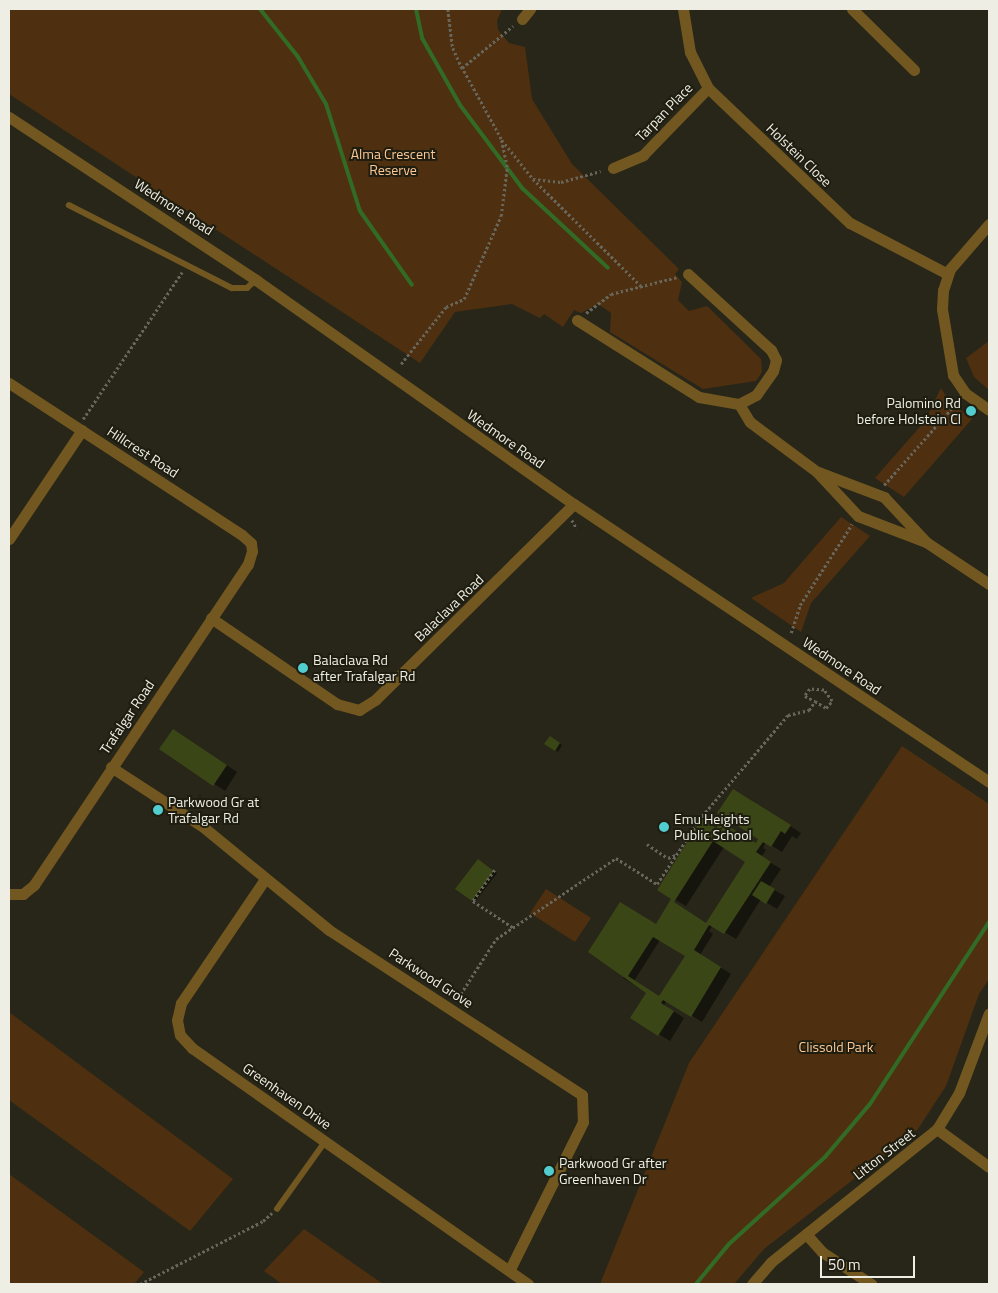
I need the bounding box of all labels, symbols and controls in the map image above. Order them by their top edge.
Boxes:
street label: Tarpan Place [632,79,696,145]
street label: Holstein Close [763,120,835,190]
park label: Alma Crescent Reserve [351,146,435,178]
street label: Wedmore Road [131,175,217,239]
place label: Palomino Rd before Holstein Cl [857,395,961,428]
marker: Palomino Rd before Holstein Cl [965,405,977,417]
street label: Wedmore Road [464,406,548,472]
street label: Hillcrest Road [104,423,182,481]
street label: Balaclava Road [411,571,487,645]
street label: Wedmore Road [800,634,884,698]
place label: Balaclava Rd after Trafalgar Rd [313,652,415,684]
marker: Balaclava Rd after Trafalgar Rd [297,662,309,674]
street label: Trafalgar Road [96,677,158,757]
place label: Parkwood Gr at Trafalgar Rd [168,794,259,826]
marker: Parkwood Gr at Trafalgar Rd [152,804,164,816]
place label: Emu Heights Public School [674,811,752,844]
marker: Emu Heights Public School [658,821,670,833]
street label: Parkwood Grove [386,945,476,1011]
park label: Clissold Park [799,1039,873,1055]
street label: Greenhaven Drive [239,1059,335,1133]
street label: Litton Street [850,1125,918,1183]
place label: Parkwood Gr after Greenhaven Dr [559,1155,667,1188]
marker: Parkwood Gr after Greenhaven Dr [543,1165,555,1177]
scale bar [823,1246,918,1278]
text: 50 m [828,1253,861,1276]

